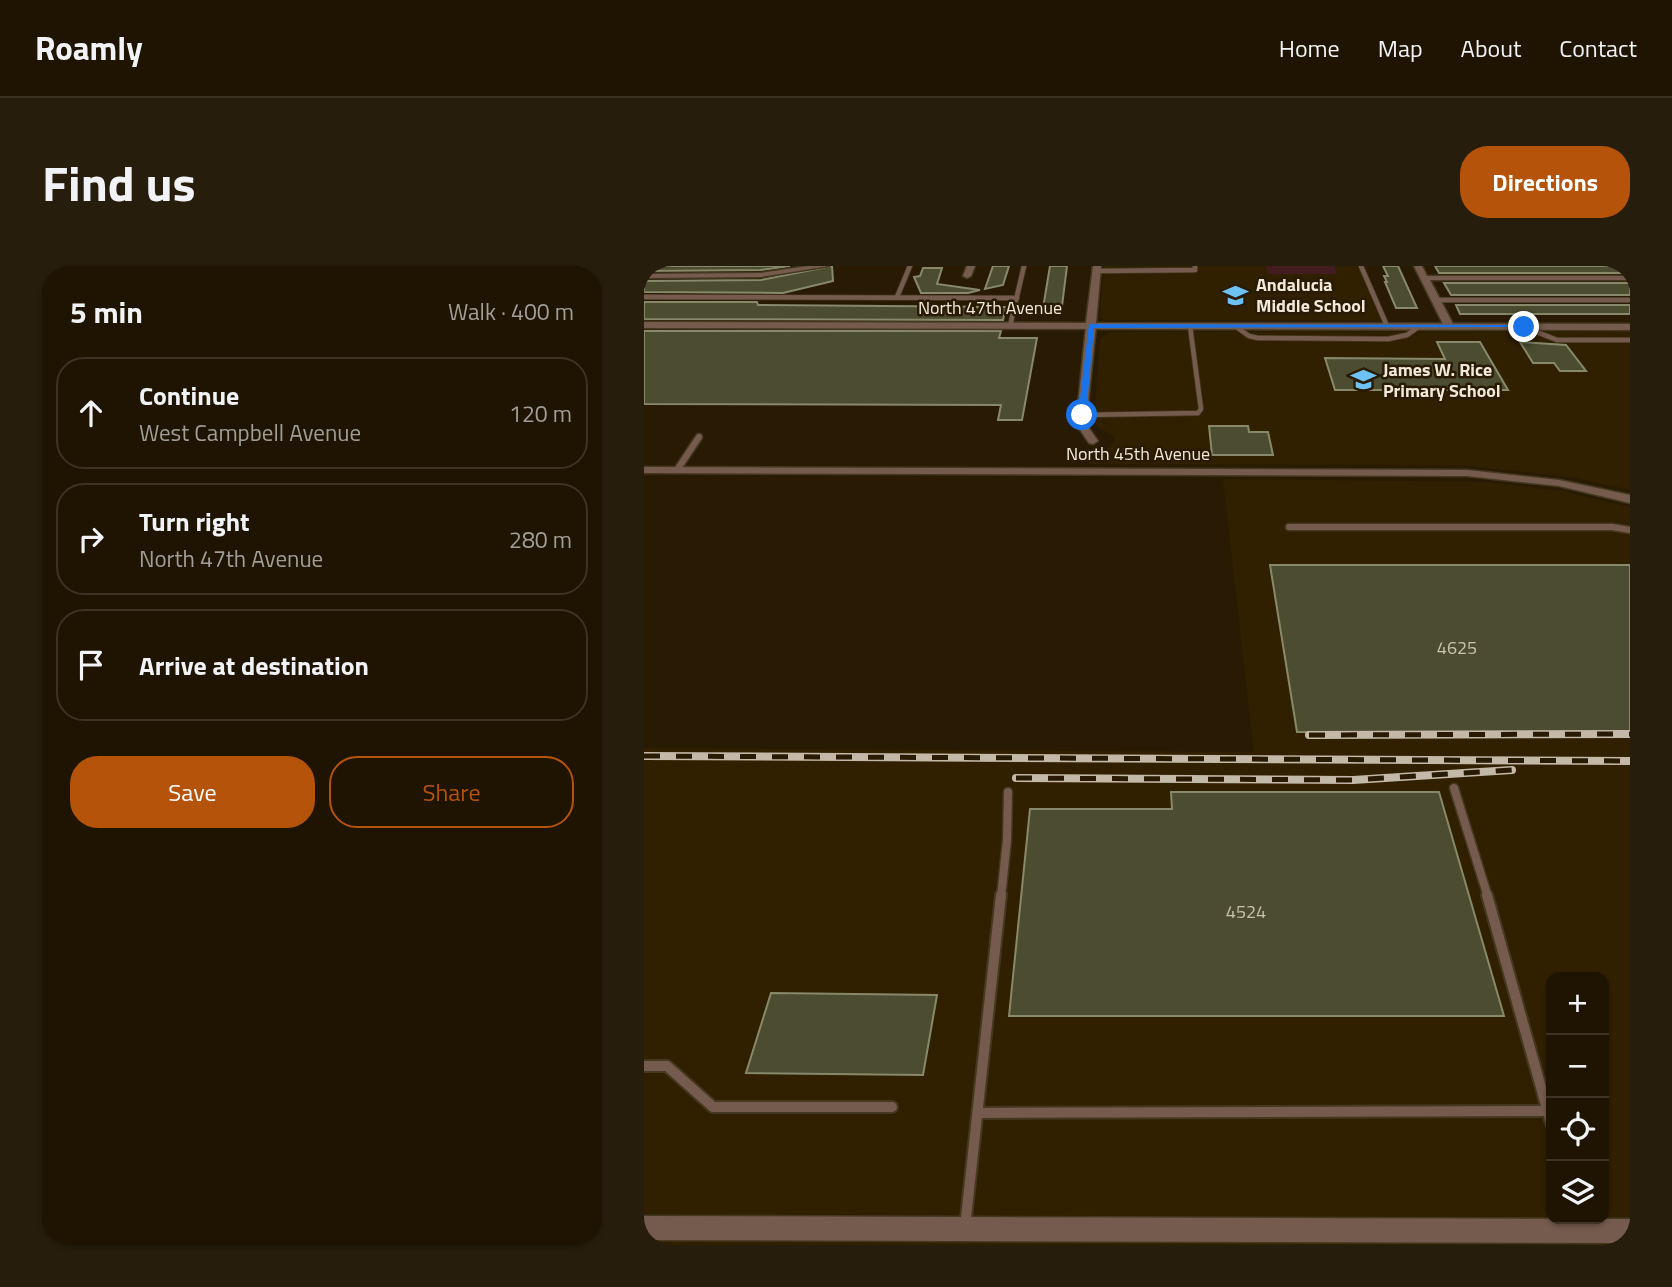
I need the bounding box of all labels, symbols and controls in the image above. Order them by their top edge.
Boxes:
text: Roamly [35,23,143,73]
text: Home [1279,30,1340,66]
text: Map [1378,30,1423,66]
text: About [1461,30,1521,66]
text: Contact [1559,30,1637,66]
text: Find us [42,145,196,220]
button: Directions [1460,146,1630,218]
place label: Andalucia Middle School [1256,271,1366,319]
school or university icon: Andalucia Middle School [1222,281,1250,309]
text: 5 min [70,289,143,335]
text: Walk · 400 m [448,294,574,329]
street label: North 47th Avenue [918,294,1062,321]
route end [1508,311,1539,342]
place label: James W. Rice Primary School [1383,356,1501,404]
school or university icon: James W. Rice Primary School [1349,366,1377,394]
text: Continue [139,376,239,415]
icon: ahead [72,394,110,432]
text: 120 m [509,396,572,431]
route start [1066,399,1097,430]
text: West Campbell Avenue [139,415,361,450]
street label: North 45th Avenue [1066,440,1210,467]
text: Turn right [139,502,250,541]
icon: right [72,520,110,558]
text: 280 m [509,522,572,557]
text: North 47th Avenue [139,541,323,576]
house number: 4625 [1437,634,1477,661]
icon: arrive [72,646,110,684]
text: Arrive at destination [139,646,369,685]
button: Save [70,756,315,828]
button: Share [329,756,574,828]
house number: 4524 [1226,898,1266,925]
map controls [1546,972,1609,1224]
button: + [1546,972,1609,1035]
button: − [1546,1035,1609,1098]
button: locate [1546,1098,1609,1161]
button: layers [1546,1161,1609,1224]

